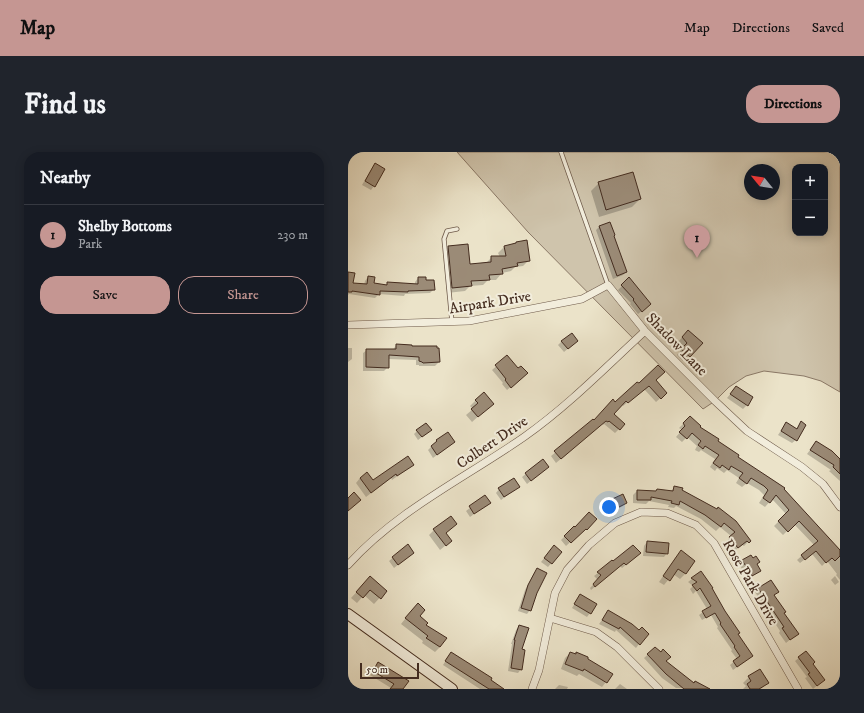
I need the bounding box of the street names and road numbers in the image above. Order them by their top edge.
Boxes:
street label: Airpark Drive [448,287,532,318]
street label: Shadow Lane [642,309,712,380]
street label: Colbert Drive [453,412,532,473]
street label: Rose Park Drive [718,536,783,629]

